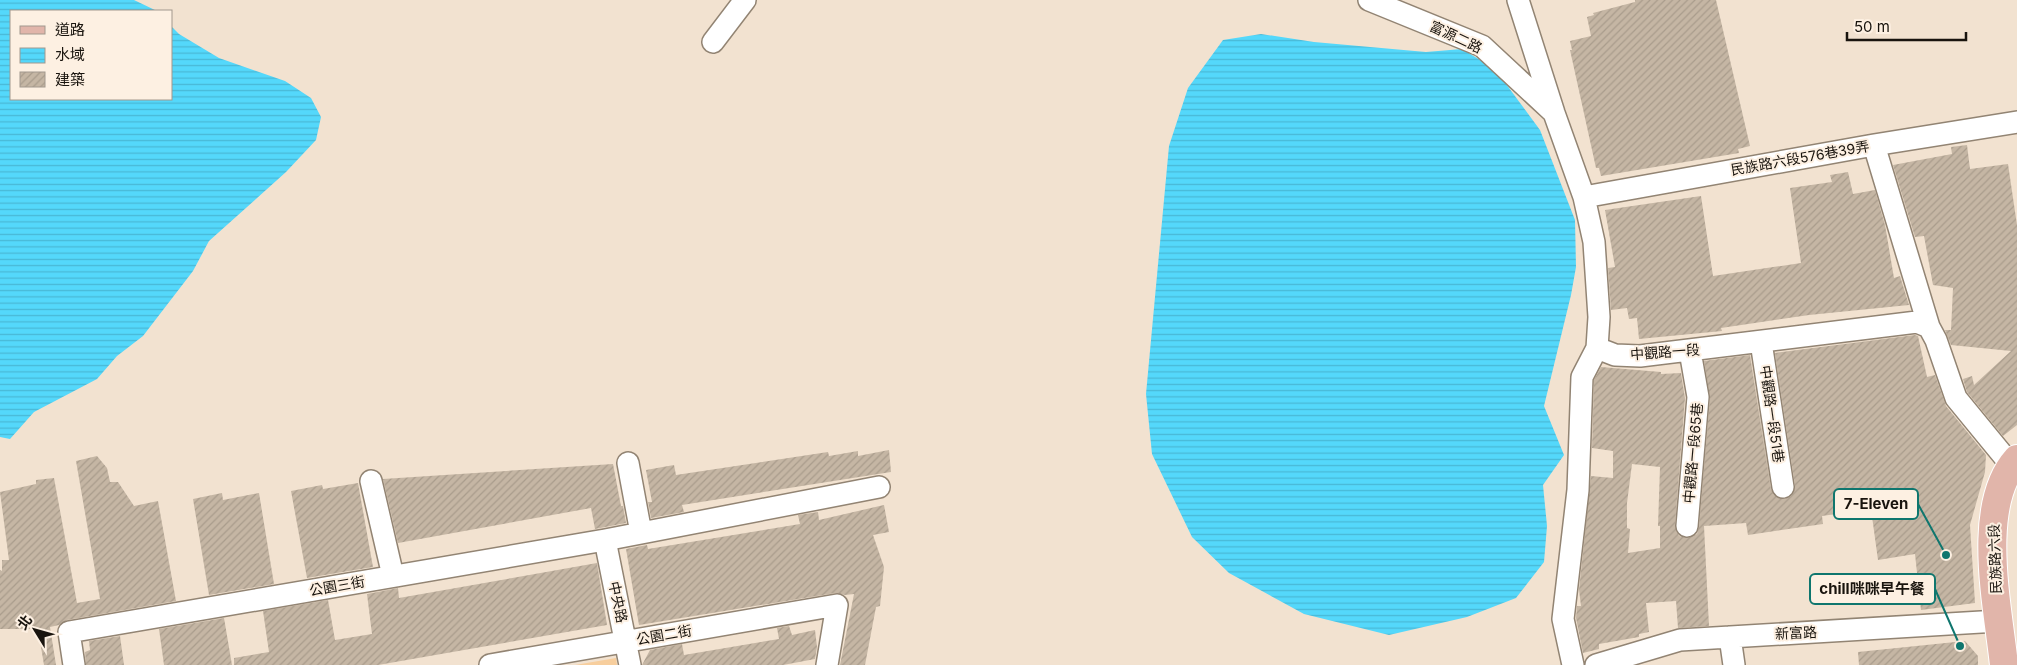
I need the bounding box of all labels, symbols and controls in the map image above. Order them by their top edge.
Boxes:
legend [10,10,172,100]
scale bar [1847,10,1966,42]
street label: 富源二路 [1427,17,1485,56]
text: 50 m [1854,17,1890,36]
text: 道路 [55,20,85,39]
text: 水域 [55,45,85,64]
text: 建築 [55,70,85,89]
street label: 民族路六段576巷39弄 [1729,137,1870,178]
street label: 中觀路一段 [1629,341,1700,362]
street label: 中觀路一段51巷 [1757,364,1788,464]
street label: 中觀路一段65巷 [1680,402,1705,504]
callout: 7-Eleven [1834,489,1918,519]
text: 7-Eleven [1844,494,1908,513]
street label: 民族路六段 [1985,524,2004,594]
street label: 公園三街 [308,572,366,599]
callout: chill咪咪早午餐 [1810,574,1935,604]
text: chill咪咪早午餐 [1819,579,1925,598]
street label: 中央路 [606,580,631,624]
north arrow [10,605,60,655]
text: 北 [13,611,35,633]
street label: 公園二街 [635,621,693,648]
street label: 新富路 [1775,623,1817,642]

